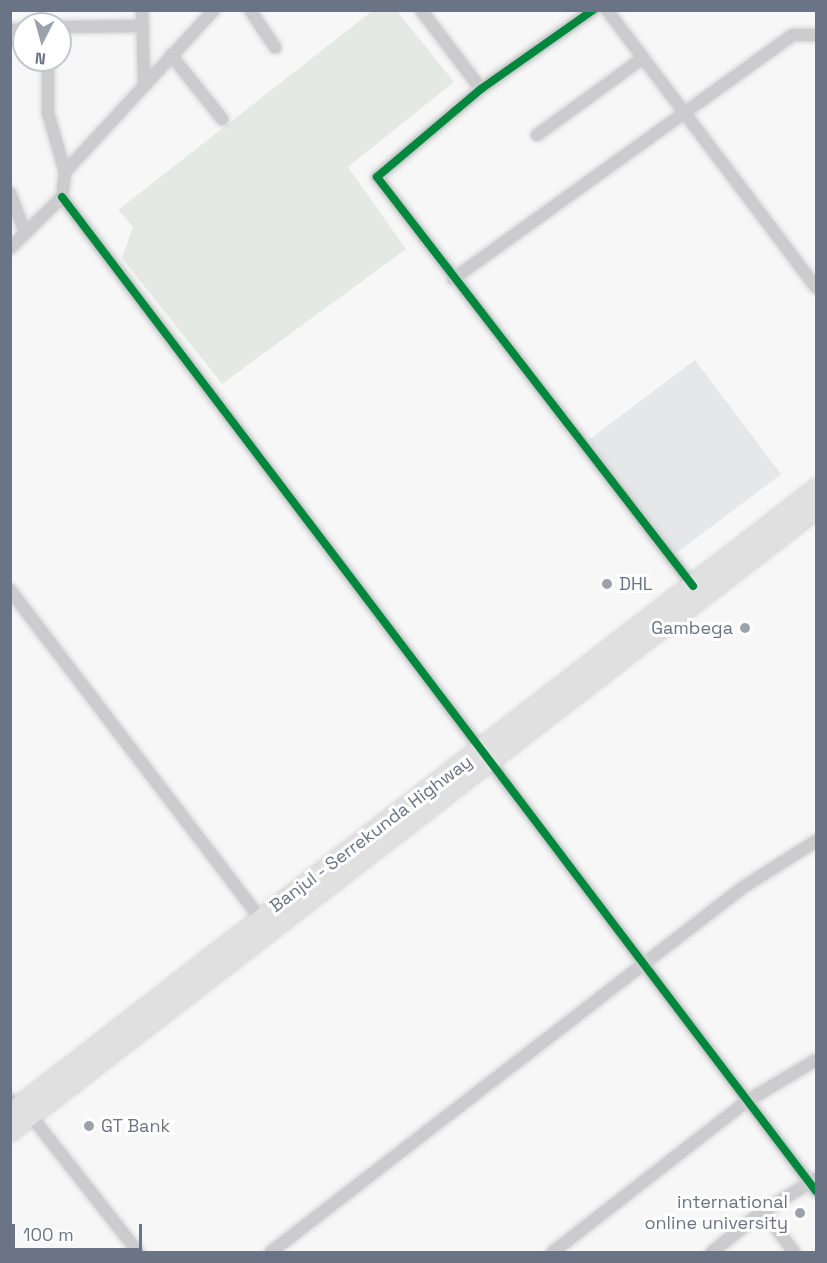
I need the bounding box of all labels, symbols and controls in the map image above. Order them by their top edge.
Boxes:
north arrow [12,12,72,72]
text: N [34,47,47,69]
place label: DHL [619,573,653,595]
marker: DHL [600,577,614,591]
place label: Gambega [651,617,733,639]
marker: Gambega [738,621,752,635]
street label: Banjul - Serrekunda Highway [265,751,477,917]
place label: GT Bank [101,1115,171,1137]
marker: GT Bank [82,1119,96,1133]
place label: international online university [644,1192,788,1234]
marker: international online university [793,1206,807,1220]
scale bar [15,1212,146,1250]
text: 100 m [23,1223,74,1246]

